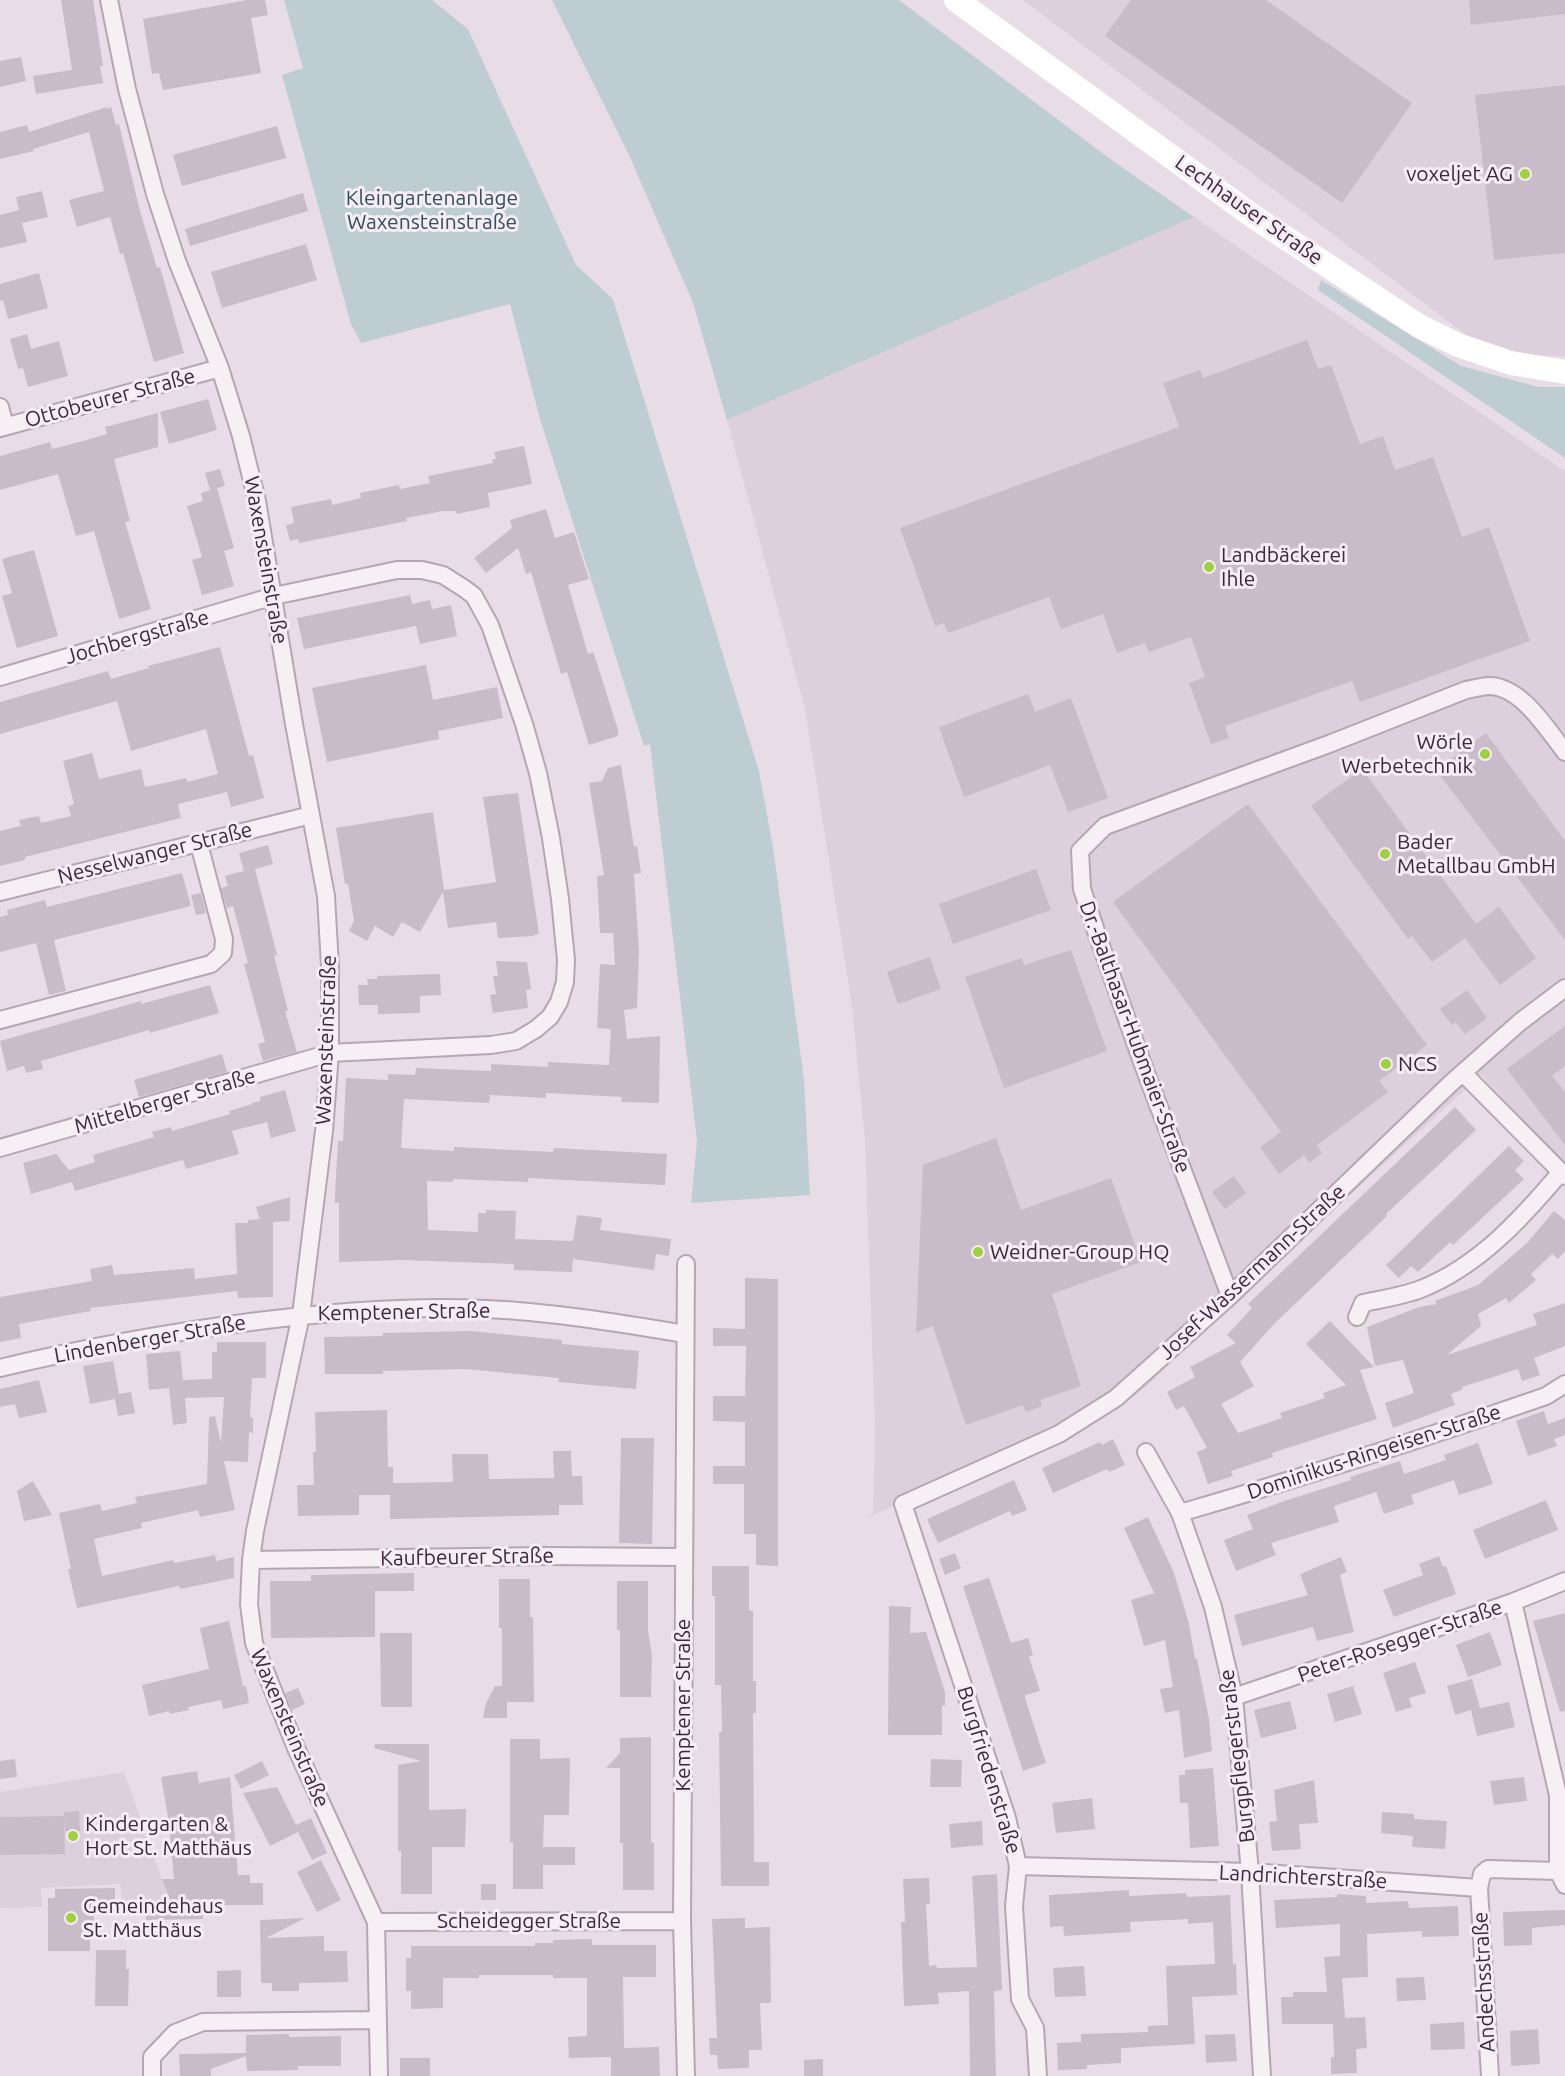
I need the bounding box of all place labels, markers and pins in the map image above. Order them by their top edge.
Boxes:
place label: voxeljet AG [1406,161,1513,187]
marker: voxeljet AG [1518,167,1532,181]
place label: Landbäckerei Ihle [1221,542,1346,592]
marker: Landbäckerei Ihle [1202,560,1216,574]
place label: Wörle Werbetechnik [1341,729,1473,779]
marker: Wörle Werbetechnik [1478,747,1492,761]
place label: Bader Metallbau GmbH [1397,829,1556,879]
marker: Bader Metallbau GmbH [1378,847,1392,861]
place label: NCS [1398,1051,1437,1077]
marker: NCS [1379,1057,1393,1071]
place label: Weidner-Group HQ [990,1239,1170,1265]
marker: Weidner-Group HQ [971,1245,985,1259]
place label: Kindergarten & Hort St. Matthäus [85,1811,252,1861]
marker: Kindergarten & Hort St. Matthäus [66,1829,80,1843]
place label: Gemeindehaus St. Matthäus [83,1893,223,1943]
marker: Gemeindehaus St. Matthäus [64,1911,78,1925]

